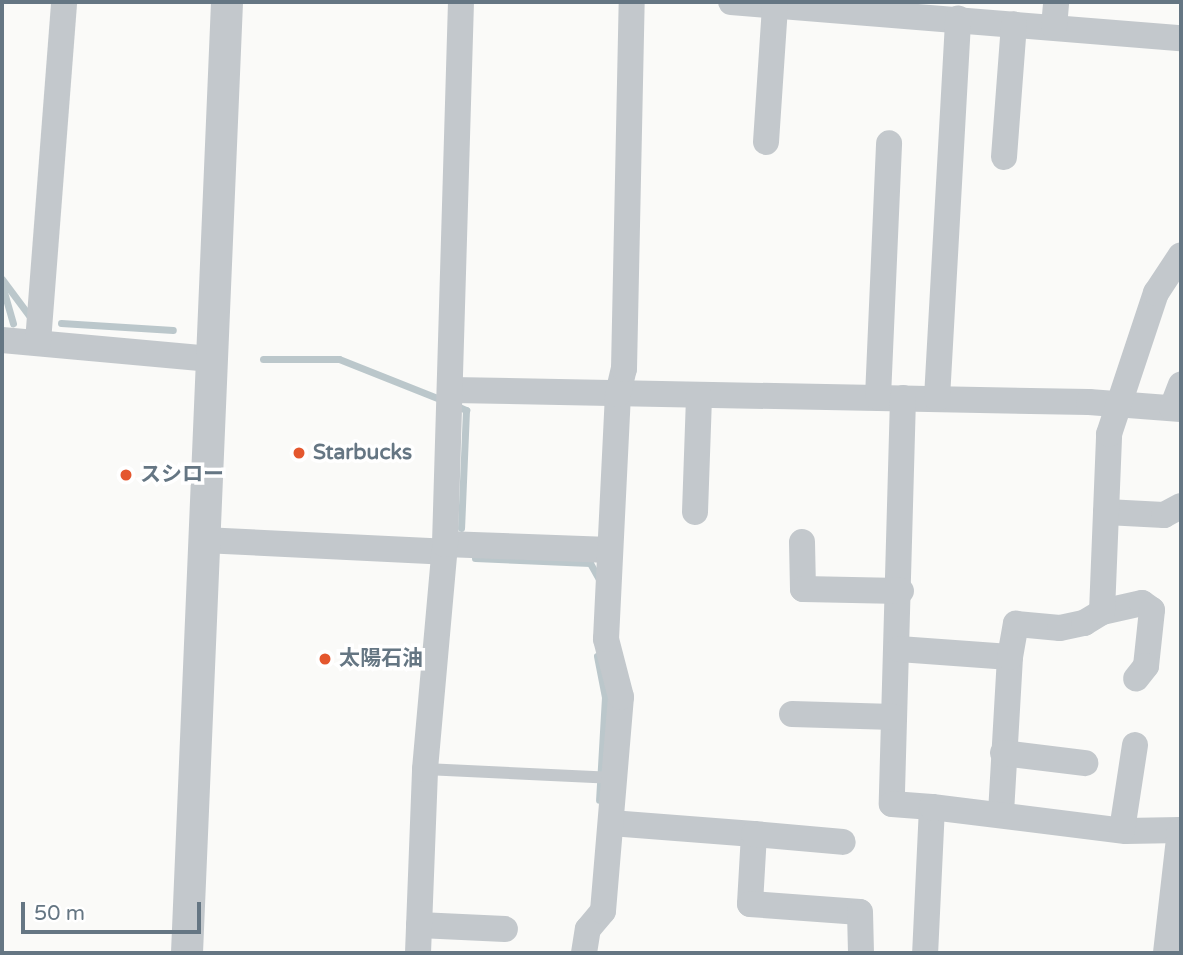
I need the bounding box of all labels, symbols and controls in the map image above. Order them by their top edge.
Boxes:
place label: Starbucks [313,440,412,466]
marker: Starbucks [291,445,307,461]
place label: スシロー [140,462,224,488]
marker: スシロー [118,467,134,483]
place label: 太陽石油 [339,646,423,672]
marker: 太陽石油 [317,651,333,667]
scale bar [24,888,205,932]
text: 50 m [34,901,85,926]

